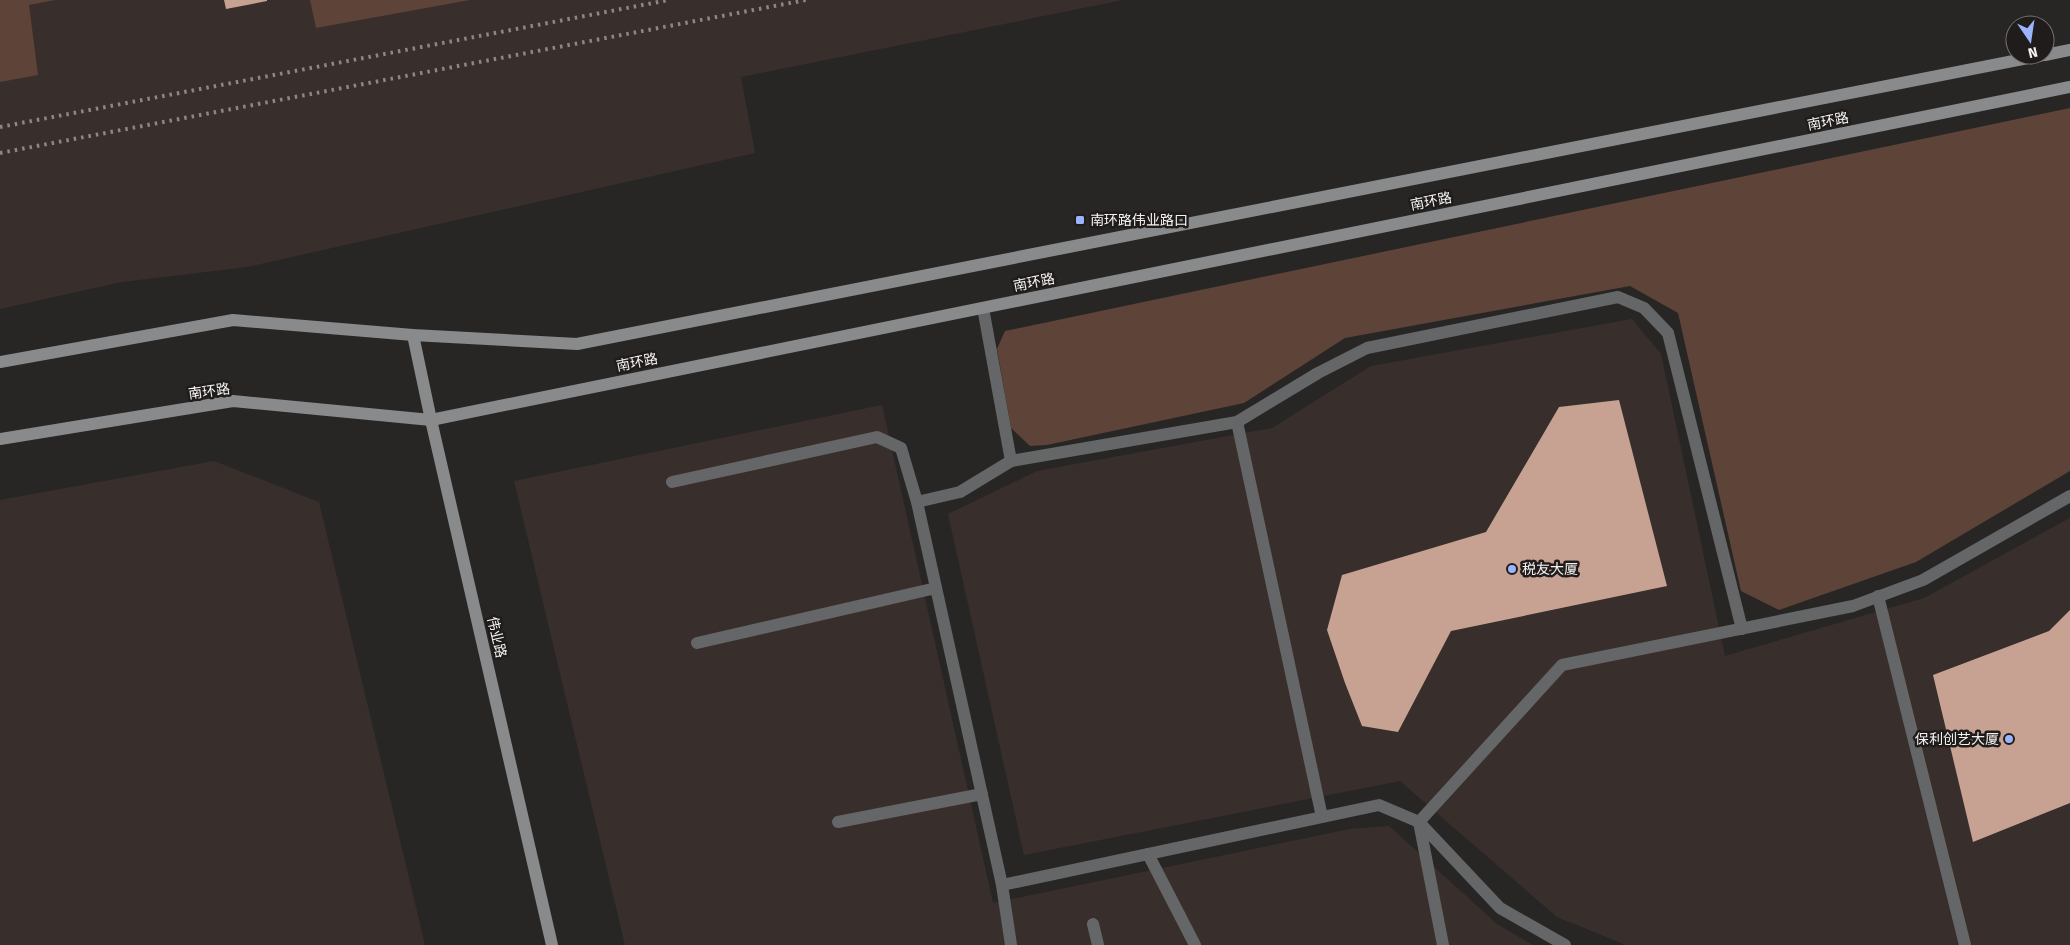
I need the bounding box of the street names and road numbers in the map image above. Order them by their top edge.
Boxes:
street label: 南环路 [1806,109,1850,134]
street label: 南环路 [1409,189,1453,214]
street label: 南环路 [1012,270,1056,295]
street label: 南环路 [615,350,659,375]
street label: 南环路 [187,380,231,403]
street label: 伟业路 [484,615,510,659]

